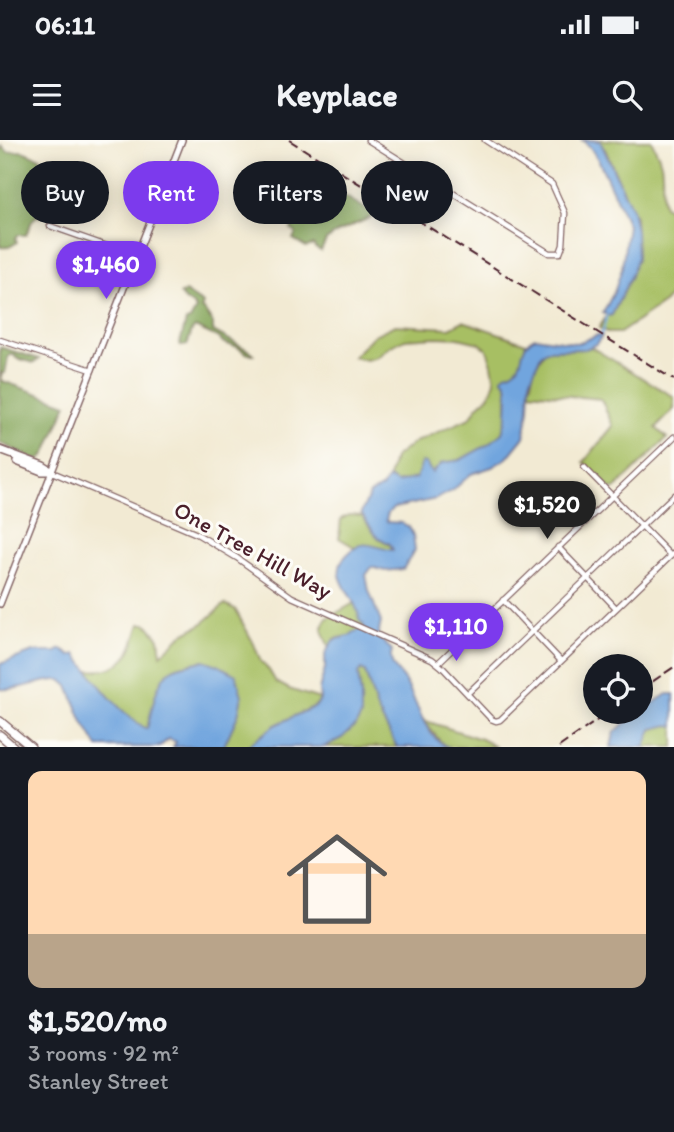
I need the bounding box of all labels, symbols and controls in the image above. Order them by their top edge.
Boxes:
text: 06:11 [35,9,95,41]
icon: menu [28,76,66,114]
text: Keyplace [276,76,398,114]
icon: search [608,76,646,114]
chip: Buy [21,161,109,224]
chip: Rent [123,161,219,224]
chip: Filters [233,161,347,224]
chip: New [361,161,453,224]
pin: $1,460 [49,242,163,301]
text: $1,460 [72,250,140,278]
pin: $1,520 [490,482,604,541]
text: $1,520 [514,490,580,518]
street label: One Tree Hill Way [169,495,337,605]
pin: $1,110 [399,603,513,663]
text: $1,110 [424,612,488,640]
map controls [583,654,653,724]
button: locate [583,654,653,724]
icon: home [274,816,400,942]
text: $1,520/mo [28,1002,167,1039]
text: 3 rooms · 92 m² [28,1039,179,1067]
text: Stanley Street [28,1067,169,1095]

